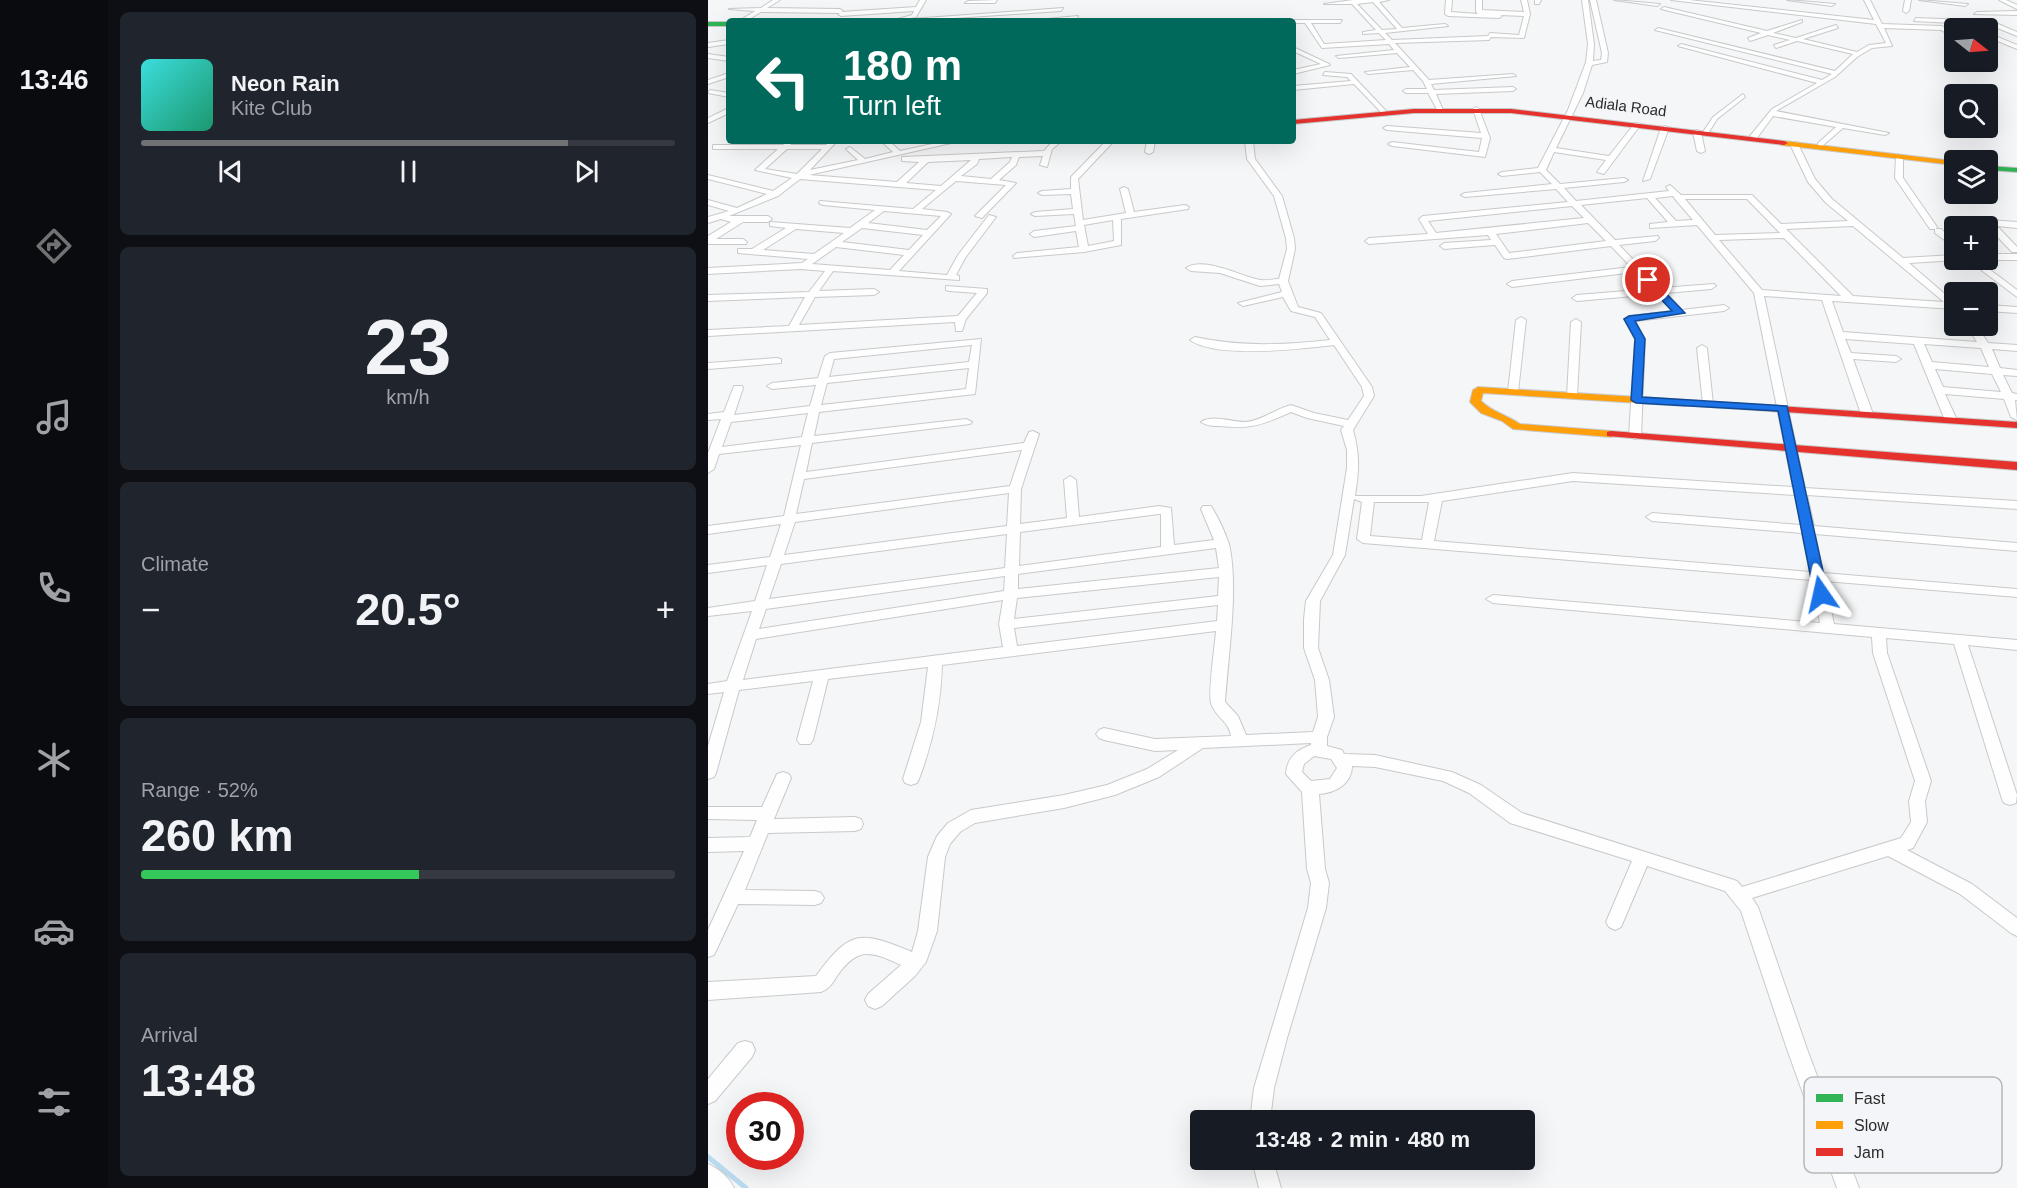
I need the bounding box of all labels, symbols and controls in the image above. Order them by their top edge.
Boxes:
north arrow [1944,18,1998,72]
map controls [1944,18,1998,336]
icon: left [744,42,822,120]
text: 180 m [843,42,962,89]
text: 13:46 [19,65,89,95]
text: Neon Rain [231,71,340,96]
button: search [1944,84,1998,138]
text: Turn left [843,91,941,121]
street label: Adiala Road [1584,93,1668,119]
text: Kite Club [231,97,312,119]
button: layers [1944,150,1998,204]
icon: previous [214,155,247,188]
icon: pause [392,155,425,188]
icon: next [570,155,603,188]
button: + [1944,216,1998,270]
icon: directions [33,225,75,267]
pin [1622,254,1673,305]
icon: arrive [1631,263,1664,296]
button: − [1944,282,1998,336]
text: 23 [365,303,451,391]
text: km/h [386,386,430,408]
icon: music [33,396,75,438]
text: Climate [141,553,209,575]
position arrow [1789,562,1853,626]
icon: phone [33,567,75,609]
text: 20.5° [355,584,461,635]
text: − [141,591,160,628]
text: + [656,591,675,628]
icon: climate [33,739,75,781]
text: Range · 52% [141,779,258,801]
text: 260 km [141,810,294,861]
icon: car [33,910,75,952]
text: Arrival [141,1024,198,1046]
text: 13:48 [141,1055,256,1106]
legend [1804,1077,2002,1173]
icon: filters [33,1081,75,1123]
text: Fast [1854,1090,1886,1107]
speed limit sign: 30 [726,1092,804,1170]
text: Slow [1854,1117,1889,1134]
text: 13:48 · 2 min · 480 m [1255,1127,1470,1152]
text: Jam [1854,1144,1884,1161]

